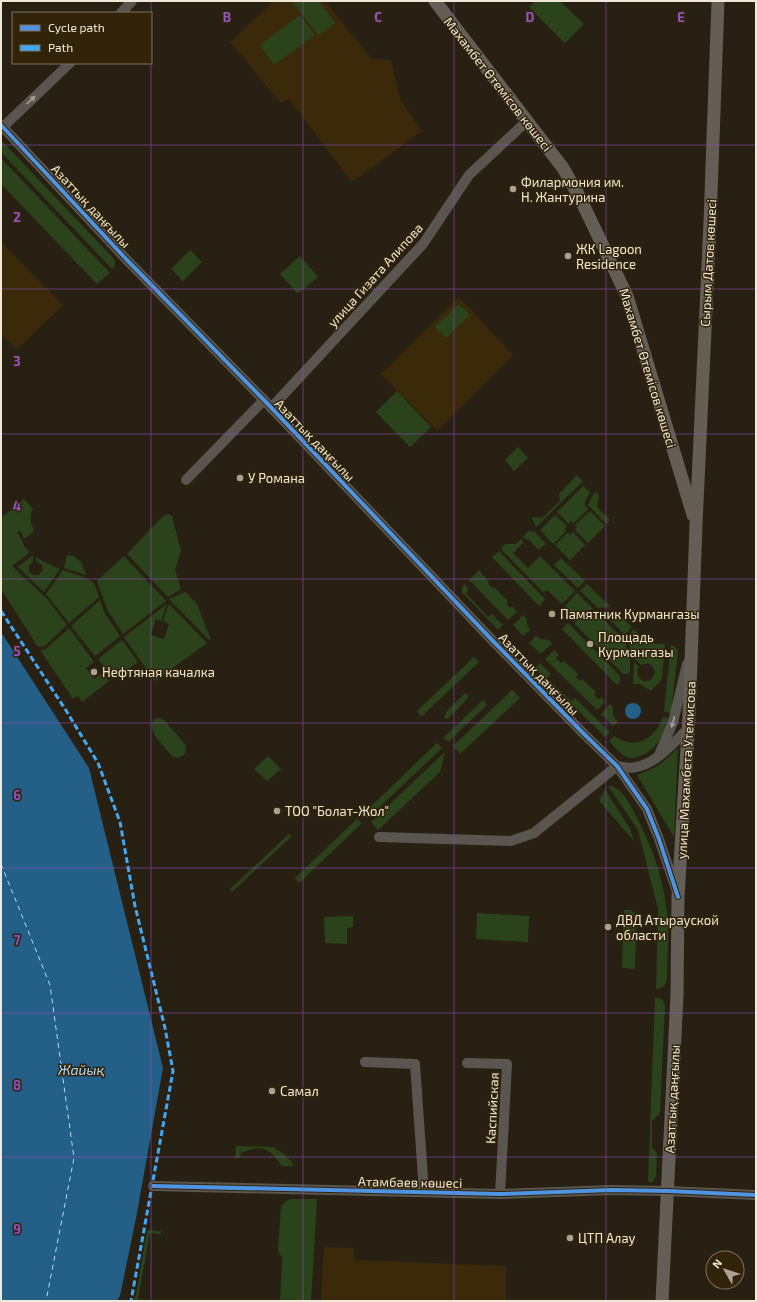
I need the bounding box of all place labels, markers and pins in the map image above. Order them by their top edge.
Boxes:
place label: Филармония им. Н. Жантурина [521,174,624,205]
marker: Филармония им. Н. Жантурина [508,184,518,194]
place label: ЖК Lagoon Residence [576,241,642,272]
marker: ЖК Lagoon Residence [563,251,573,261]
place label: У Романа [248,470,305,486]
marker: У Романа [235,473,245,483]
place label: Памятник Курмангазы [560,606,700,622]
marker: Памятник Курмангазы [547,609,557,619]
place label: Площадь Курмангазы [598,629,674,660]
marker: Площадь Курмангазы [585,639,595,649]
place label: Нефтяная качалка [102,664,215,680]
marker: Нефтяная качалка [89,667,99,677]
place label: ТОО "Болат-Жол" [285,803,389,819]
marker: ТОО "Болат-Жол" [272,806,282,816]
place label: ДВД Атырауской области [616,912,719,943]
marker: ДВД Атырауской области [603,922,613,932]
place label: Самал [280,1083,319,1099]
marker: Самал [267,1086,277,1096]
place label: ЦТП Алау [578,1230,636,1246]
marker: ЦТП Алау [565,1233,575,1243]

